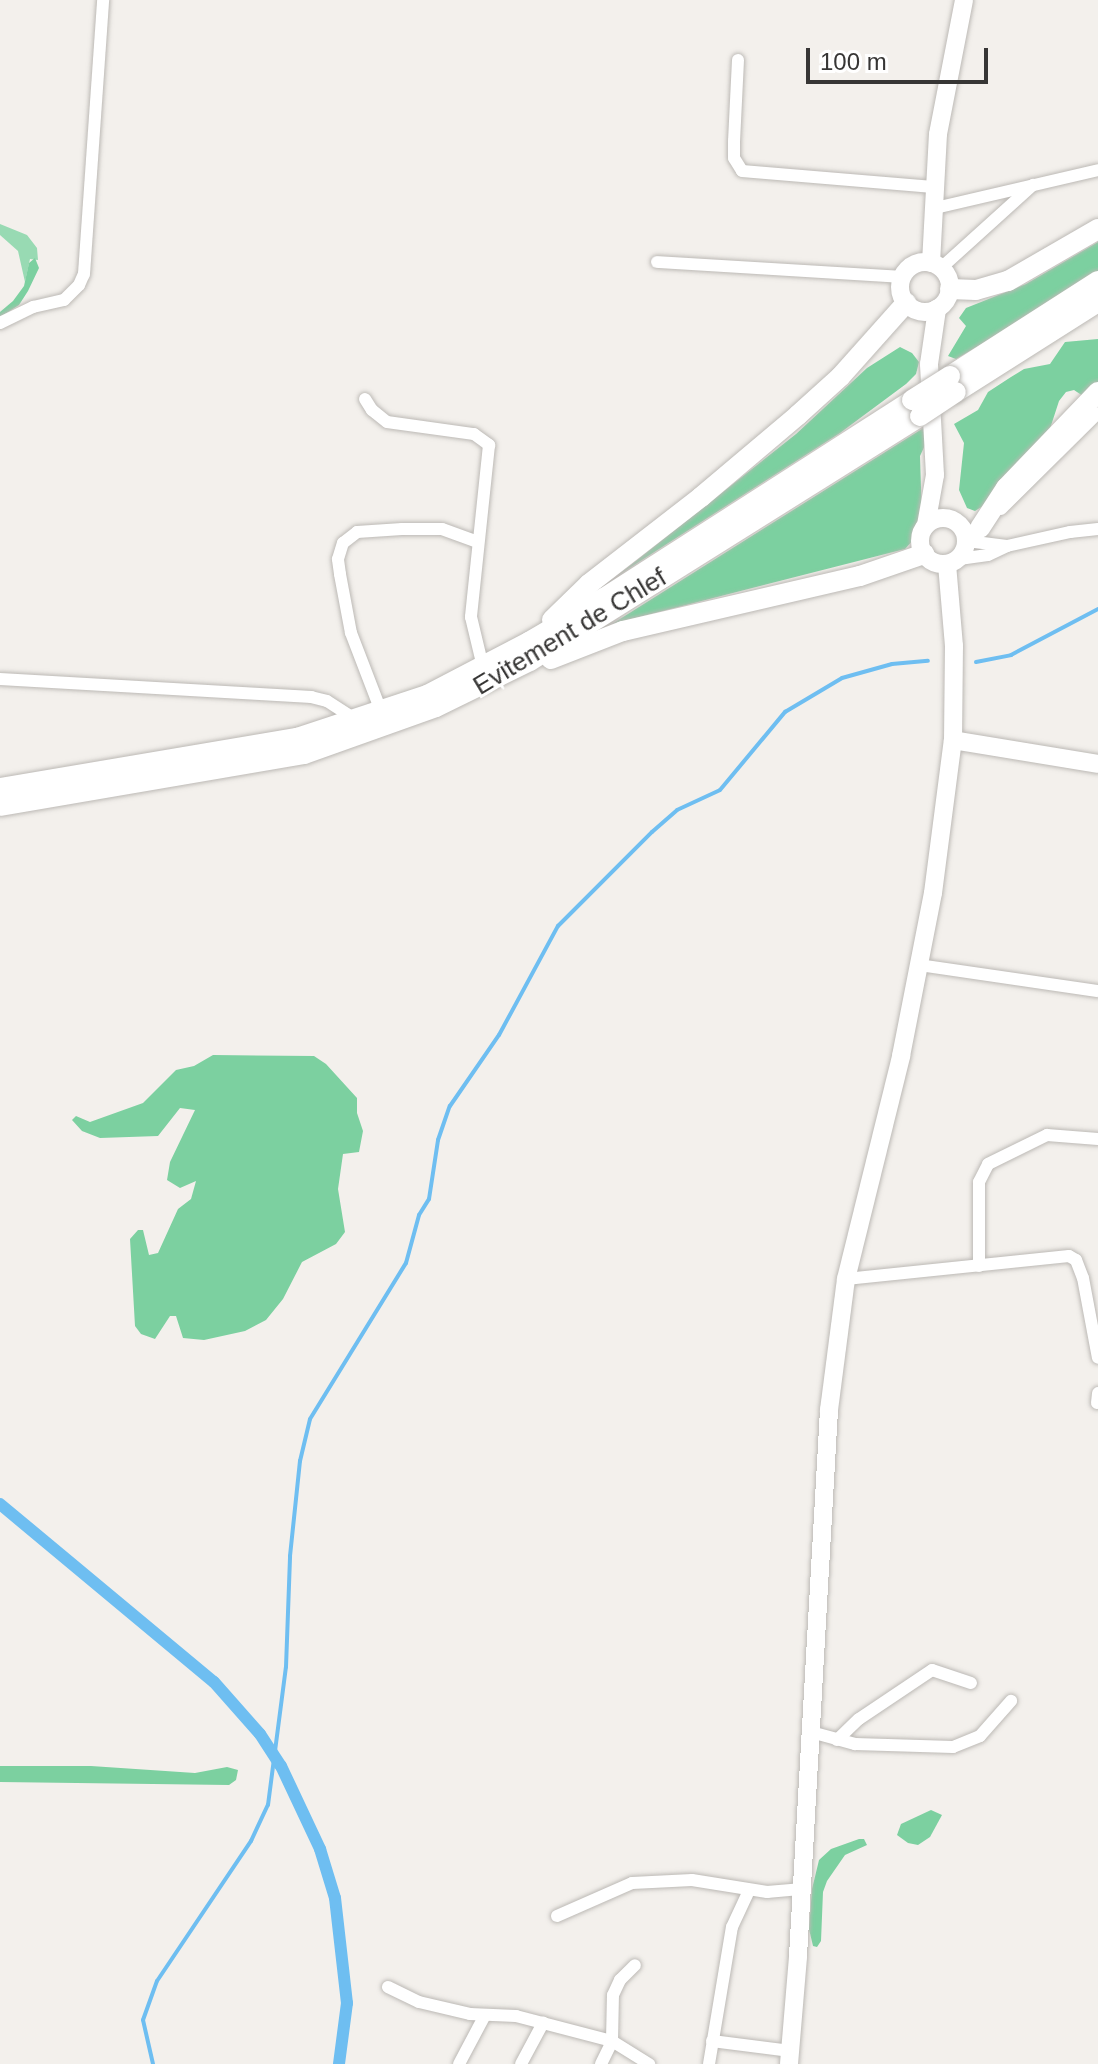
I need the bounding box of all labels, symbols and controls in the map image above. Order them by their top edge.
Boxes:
scale bar [810,32,992,82]
text: 100 m [820,48,887,75]
street label: Evitement de Chlef [468,562,672,702]

